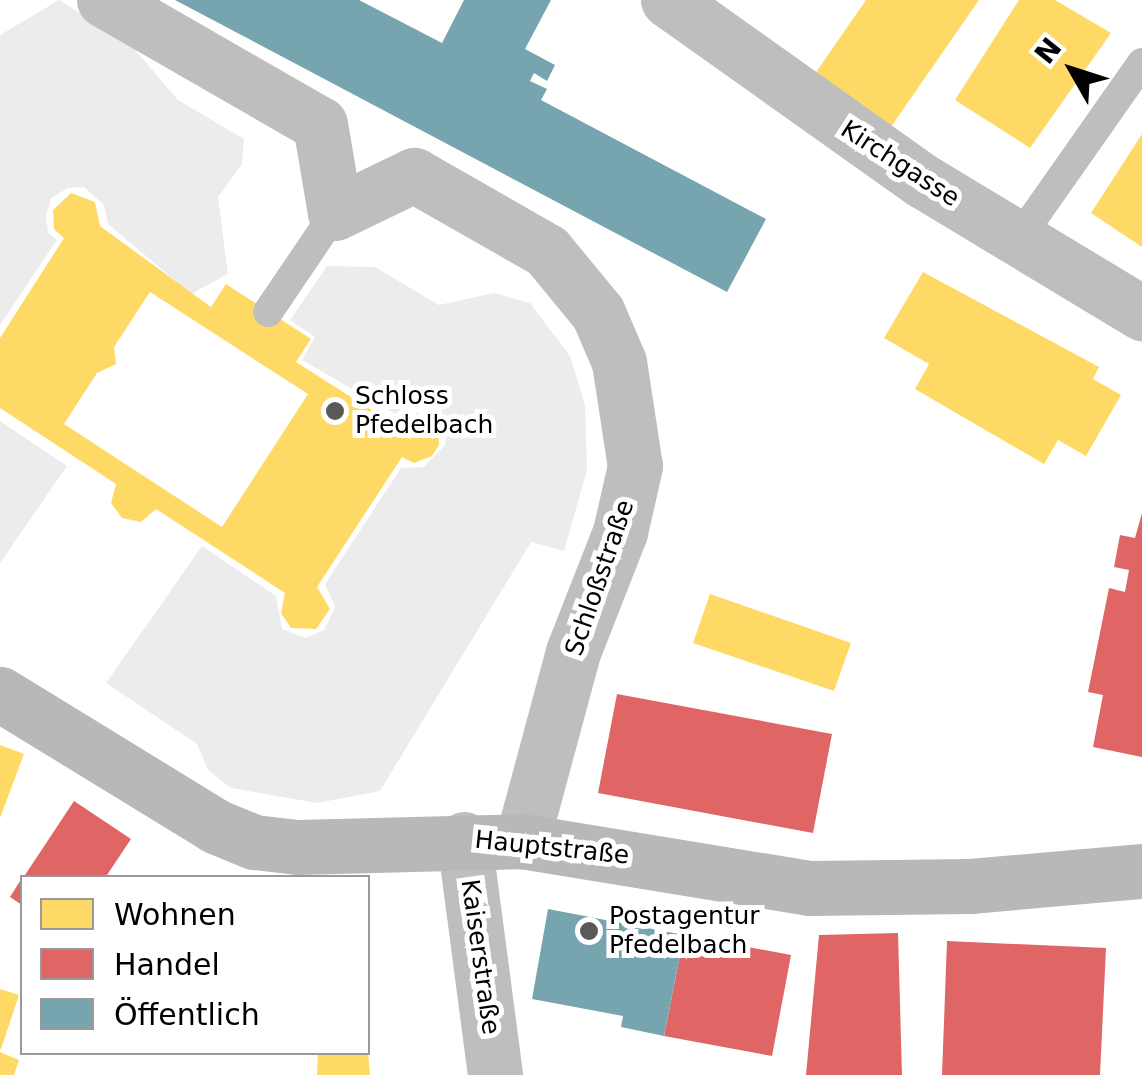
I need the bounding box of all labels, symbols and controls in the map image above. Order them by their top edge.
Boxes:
north arrow [1022,20,1122,120]
text: N [1028,31,1068,70]
street label: Kirchgasse [835,115,965,213]
place label: Schloss Pfedelbach [355,382,493,441]
marker: Schloss Pfedelbach [324,400,346,422]
street label: Schloßstraße [559,496,641,660]
street label: Hauptstraße [473,825,631,871]
legend [20,875,370,1055]
street label: Kaiserstraße [454,877,506,1037]
text: Wohnen [114,897,236,932]
place label: Postagentur Pfedelbach [609,902,760,961]
marker: Postagentur Pfedelbach [578,920,600,942]
text: Handel [114,947,220,982]
text: Öffentlich [114,997,260,1032]

